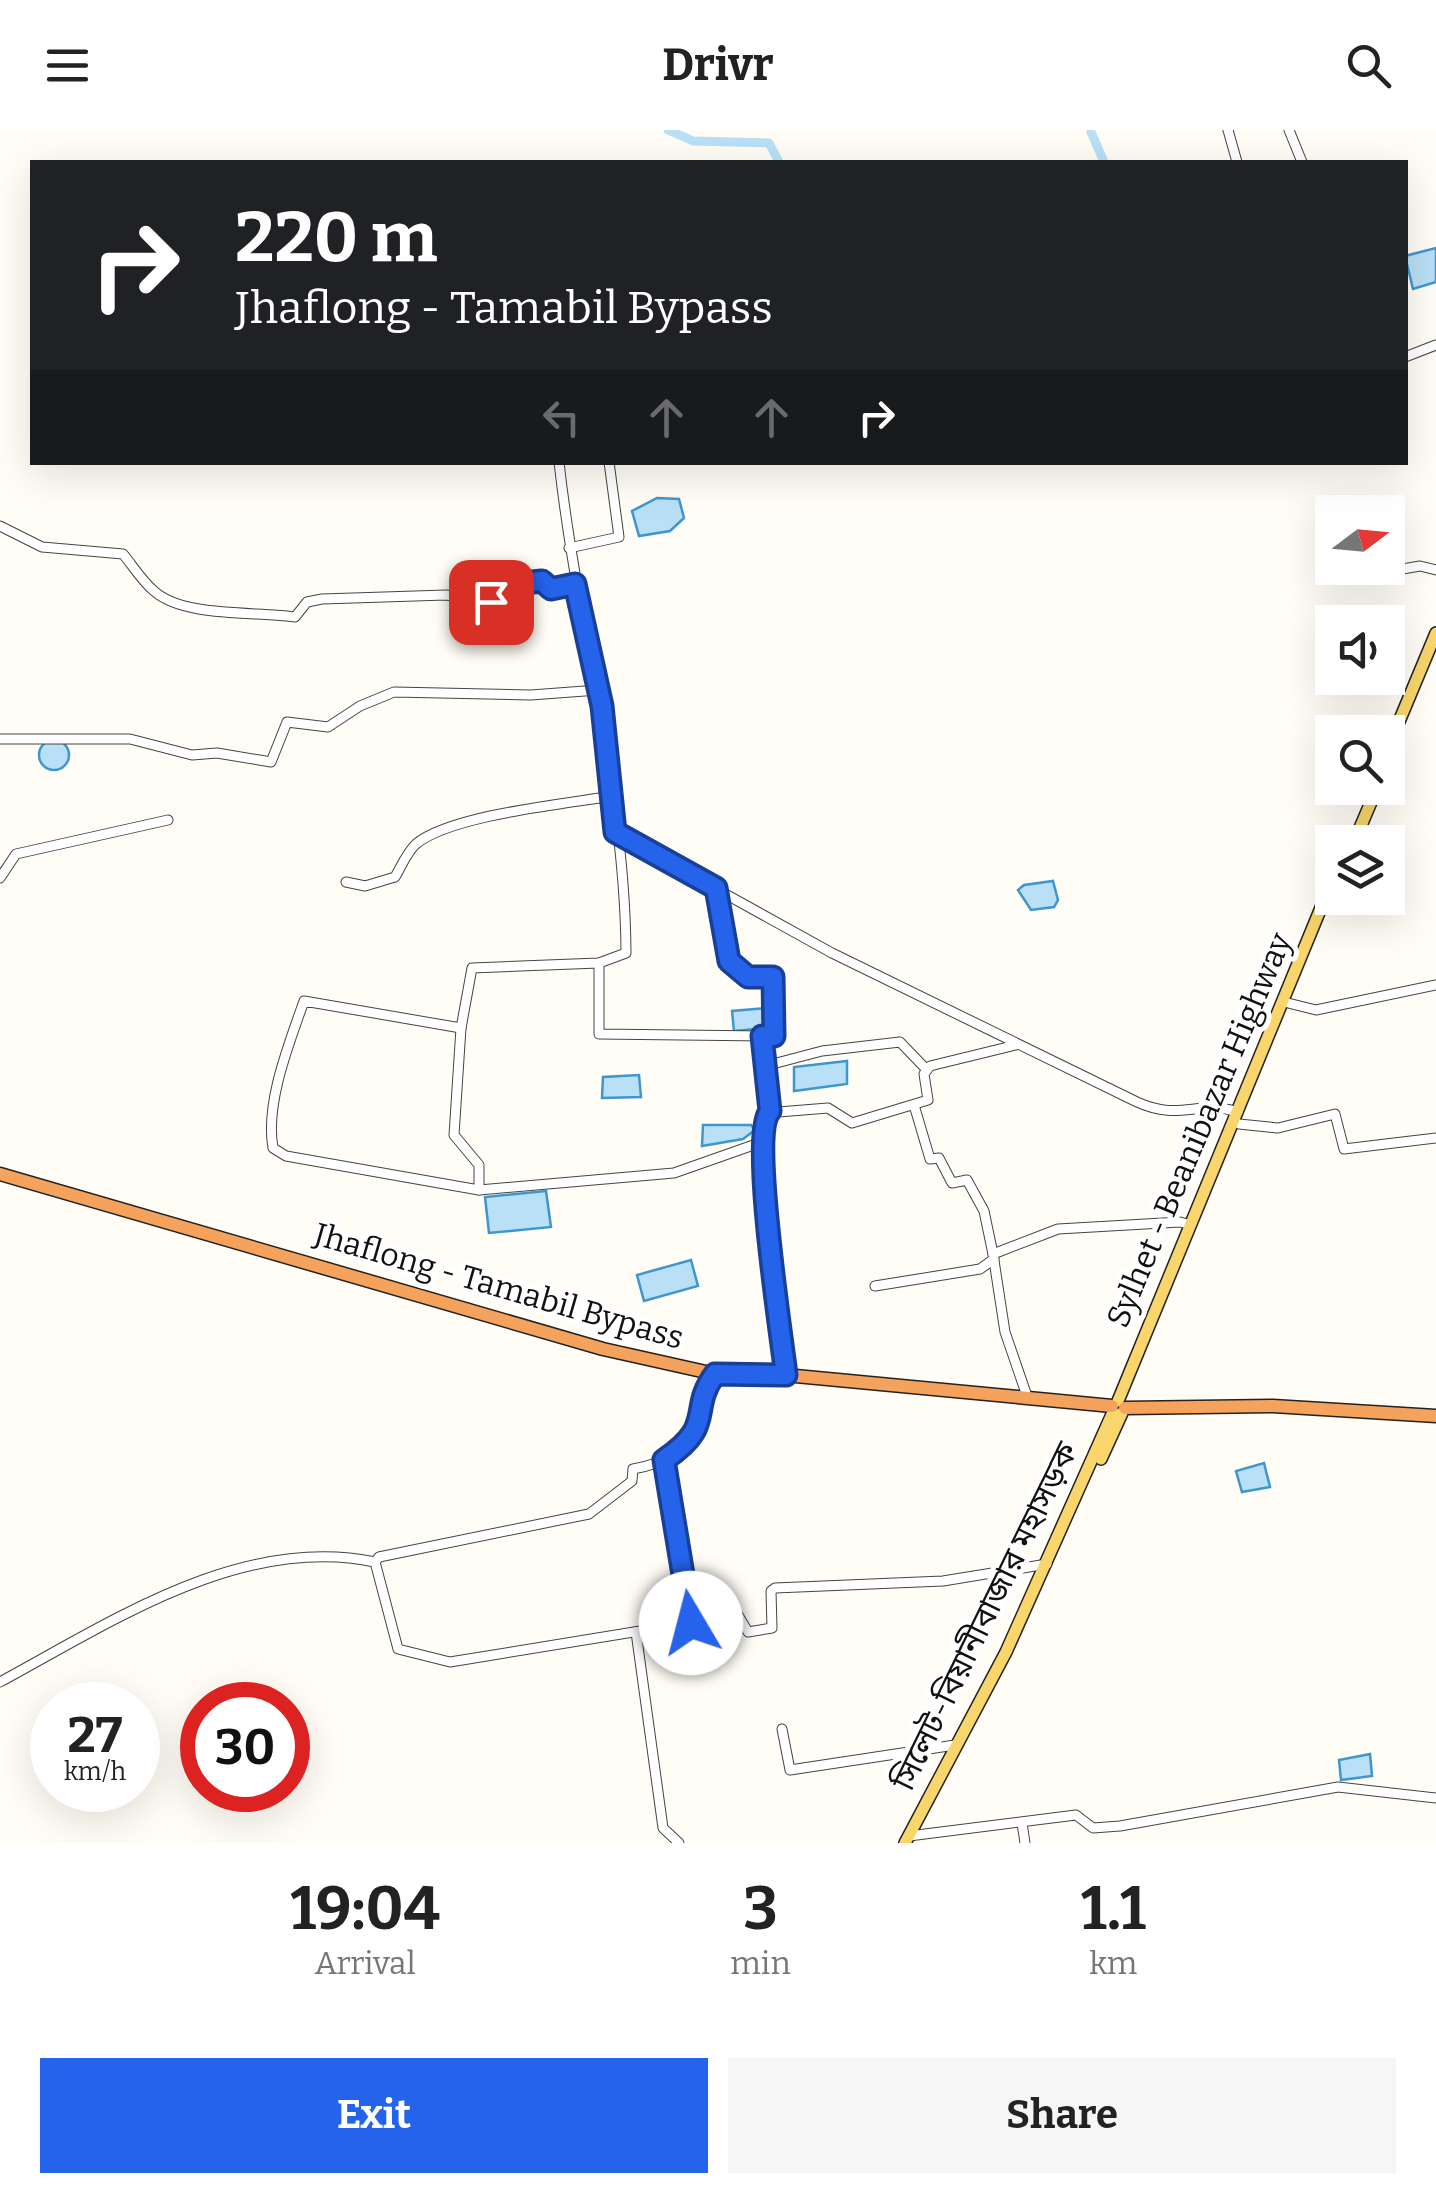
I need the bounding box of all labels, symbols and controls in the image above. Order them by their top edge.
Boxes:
icon: menu [40,38,95,93]
text: Drivr [662,38,774,92]
icon: search [1341,38,1396,93]
text: 220 m [235,196,438,280]
icon: right [70,200,200,330]
text: Jhaflong - Tamabil Bypass [235,281,773,335]
icon: left [534,390,589,445]
icon: ahead [639,390,694,445]
icon: ahead [744,390,799,445]
icon: right [849,390,904,445]
north arrow [1315,495,1405,585]
map controls [1315,495,1405,915]
pin [449,560,534,645]
icon: arrive [464,575,519,630]
button: sound [1315,605,1405,695]
button: search [1315,715,1405,805]
button: layers [1315,825,1405,915]
street label: Sylhet - Beanibazar Highway [1099,926,1300,1333]
street label: Jhaflong - Tamabil Bypass [309,1215,688,1357]
street label: সিলেট-বিয়ানীবাজার মহাসড়ক [884,1435,1086,1797]
position arrow [639,1571,743,1675]
speed limit sign: 30 [180,1682,310,1812]
text: 27 [68,1705,122,1765]
text: km/h [64,1757,126,1787]
text: 19:04 [290,1873,440,1945]
text: 3 [743,1873,778,1945]
text: 1.1 [1081,1873,1146,1945]
text: Arrival [314,1944,416,1982]
text: min [730,1944,791,1982]
text: km [1089,1944,1137,1982]
button: Exit [40,2058,708,2173]
button: Share [728,2058,1396,2173]

